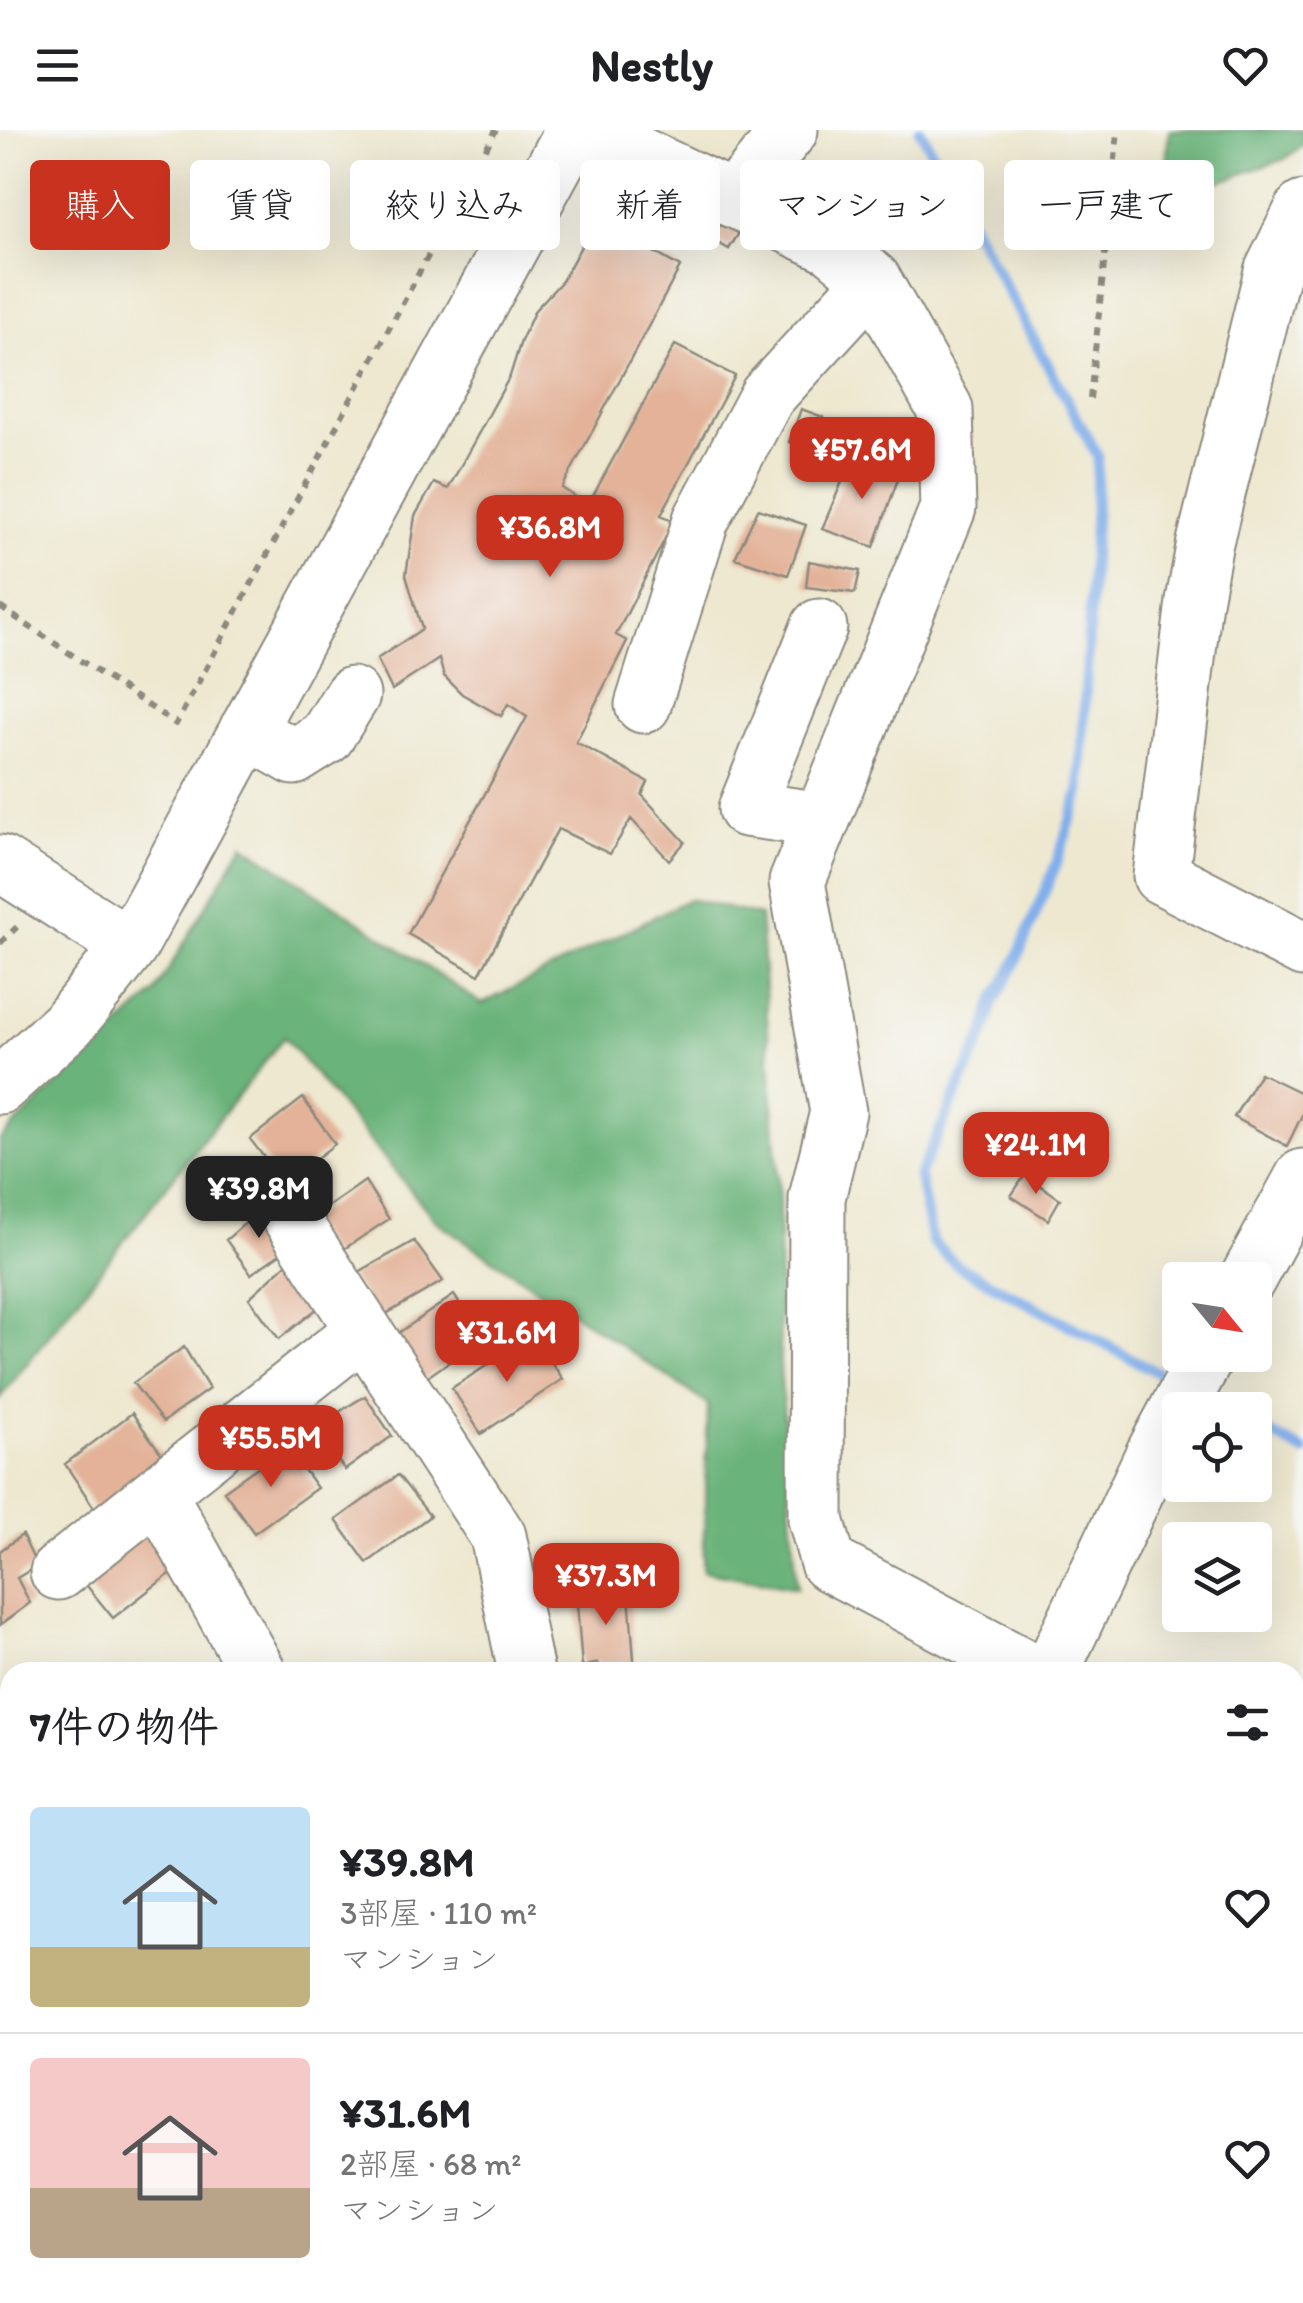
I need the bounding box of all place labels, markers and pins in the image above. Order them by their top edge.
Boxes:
pin: ¥57.6M [781,417,943,502]
pin: ¥36.8M [469,495,631,580]
pin: ¥24.1M [955,1112,1117,1197]
pin: ¥39.8M [178,1156,340,1241]
pin: ¥31.6M [426,1300,588,1385]
pin: ¥55.5M [190,1405,352,1490]
pin: ¥37.3M [525,1543,687,1628]

